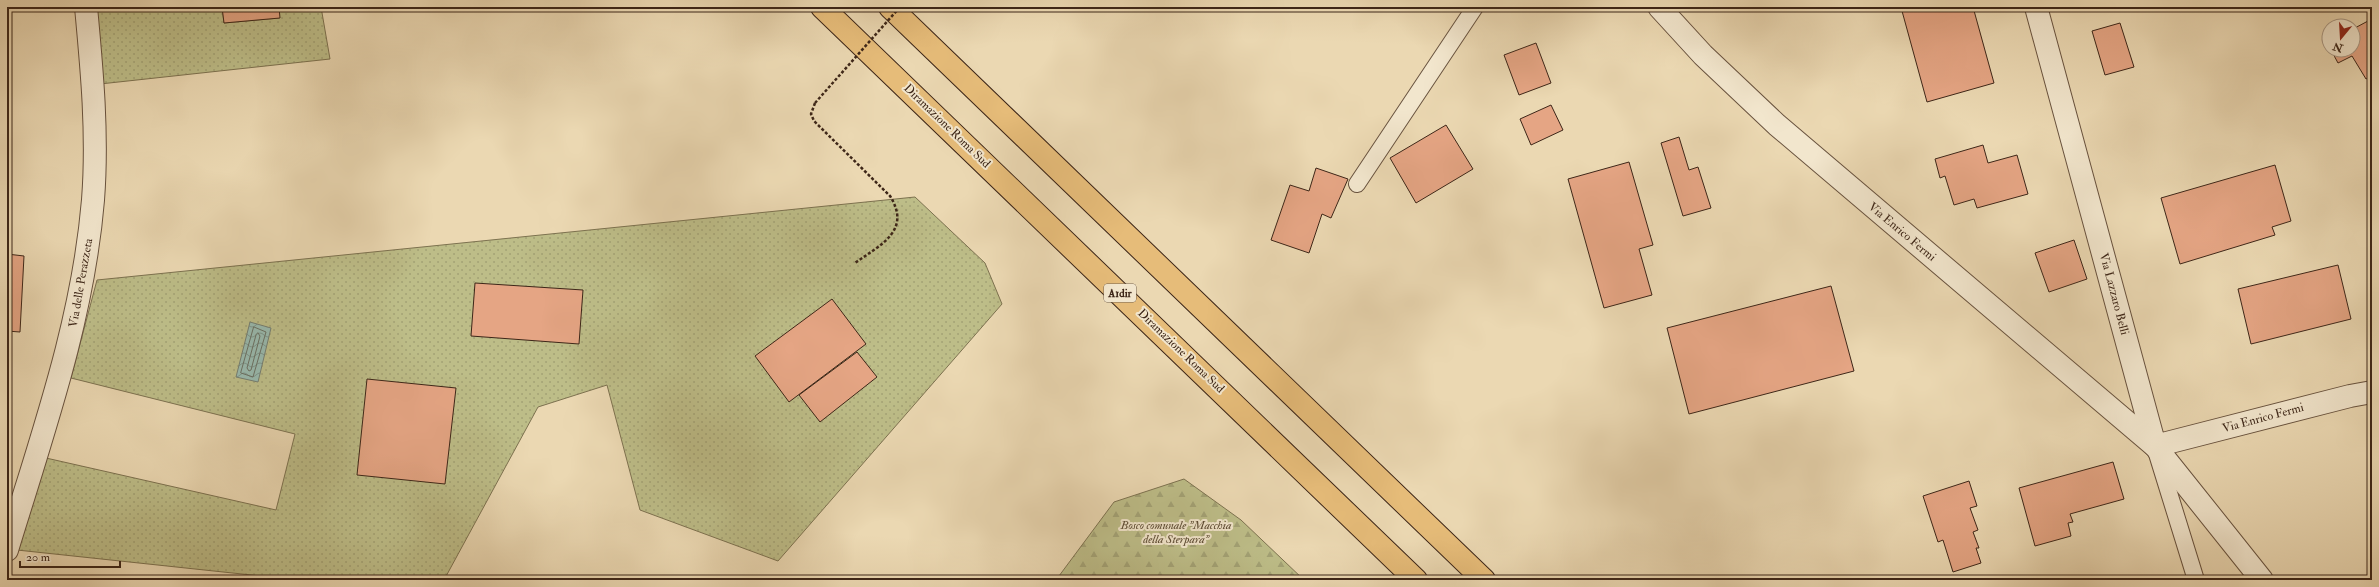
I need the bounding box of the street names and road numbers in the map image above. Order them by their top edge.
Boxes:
street label: Diramazione Roma Sud [900,81,994,171]
street label: Via Enrico Fermi [1865,199,1939,265]
street label: Via delle Perazzeta [66,236,96,329]
street label: Via Lazzaro Belli [2096,251,2132,337]
road number: A1dir [1104,284,1136,302]
street label: Diramazione Roma Sud [1134,306,1228,396]
street label: Via Enrico Fermi [2221,400,2305,436]

